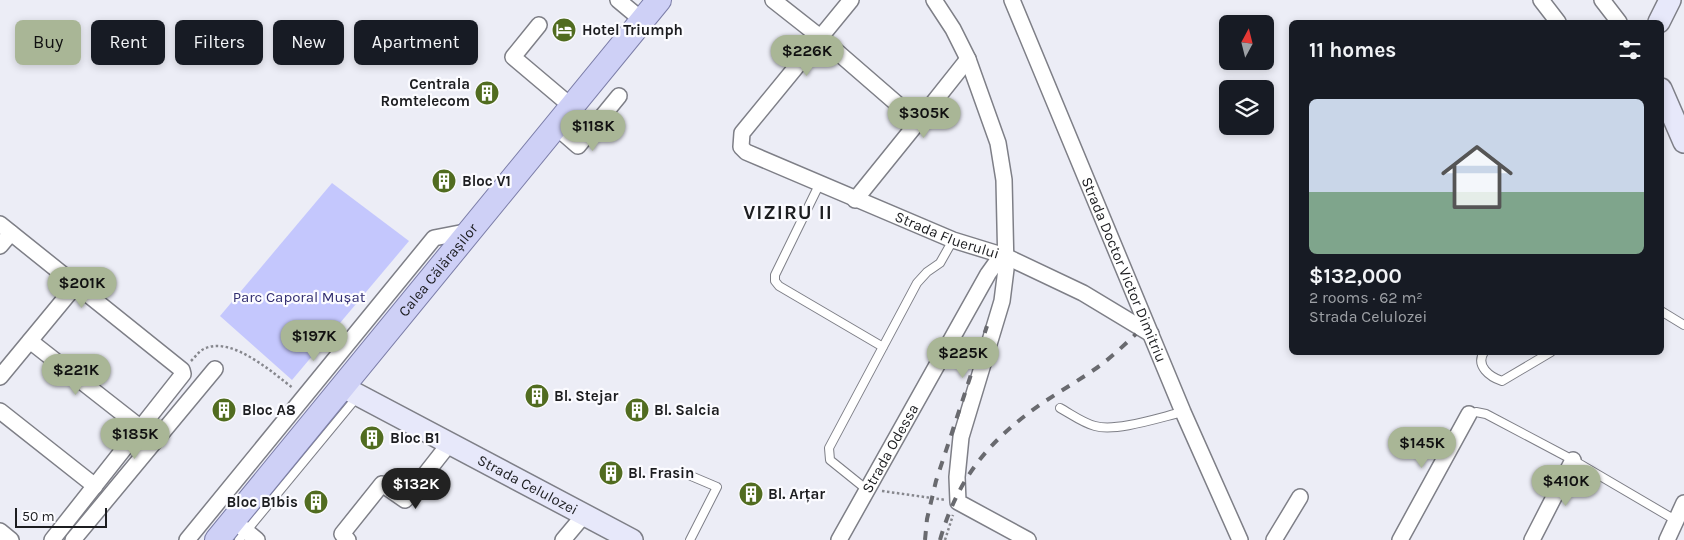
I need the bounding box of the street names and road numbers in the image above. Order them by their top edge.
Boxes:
street label: Strada Doctor Victor Dimitriu [1077,174,1170,365]
street label: Strada Fluerului [892,207,1002,263]
street label: Calea Călărașilor [395,219,482,320]
street label: Strada Odessa [858,401,922,496]
street label: Strada Celulozei [474,451,581,519]

